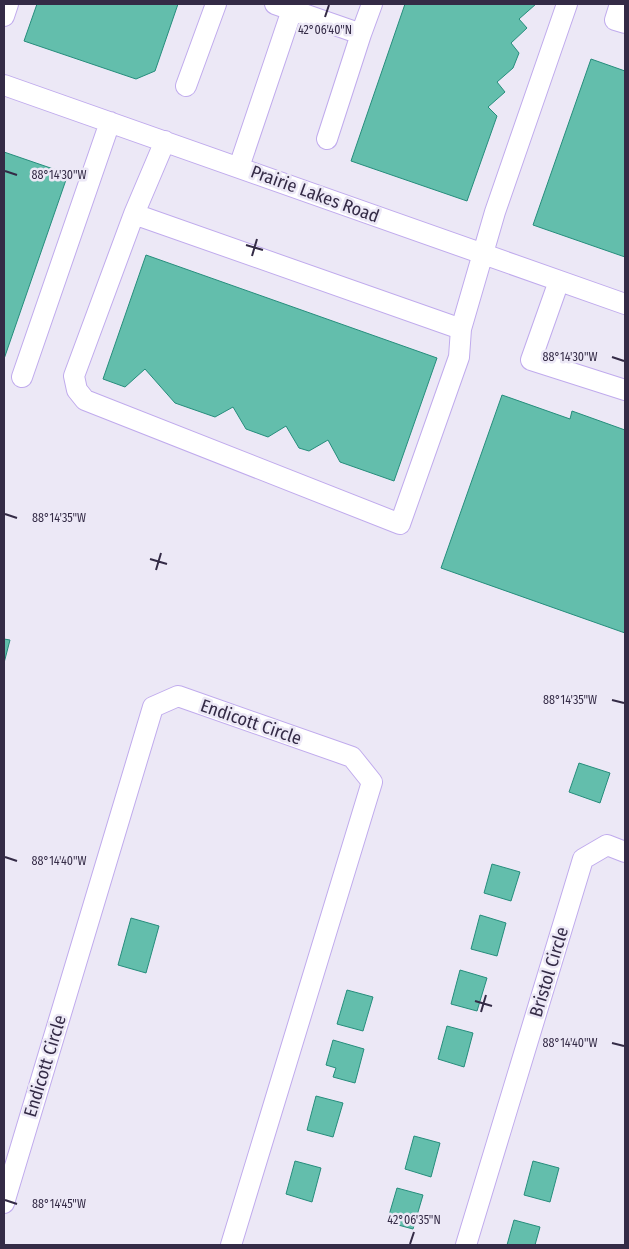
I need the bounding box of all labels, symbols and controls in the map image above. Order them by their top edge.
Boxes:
text: 42°06'40"N [298,23,352,37]
street label: Prairie Lakes Road [248,161,382,227]
text: 88°14'30"W [31,168,87,182]
text: 88°14'30"W [542,350,598,364]
text: 88°14'35"W [32,511,86,525]
text: 88°14'35"W [543,693,597,707]
street label: Endicott Circle [198,694,305,750]
text: 88°14'40"W [32,854,86,868]
street label: Bristol Circle [525,924,573,1020]
street label: Endicott Circle [19,1012,71,1120]
text: 88°14'40"W [543,1036,597,1050]
text: 88°14'45"W [32,1197,86,1211]
text: 42°06'35"N [387,1213,441,1227]

